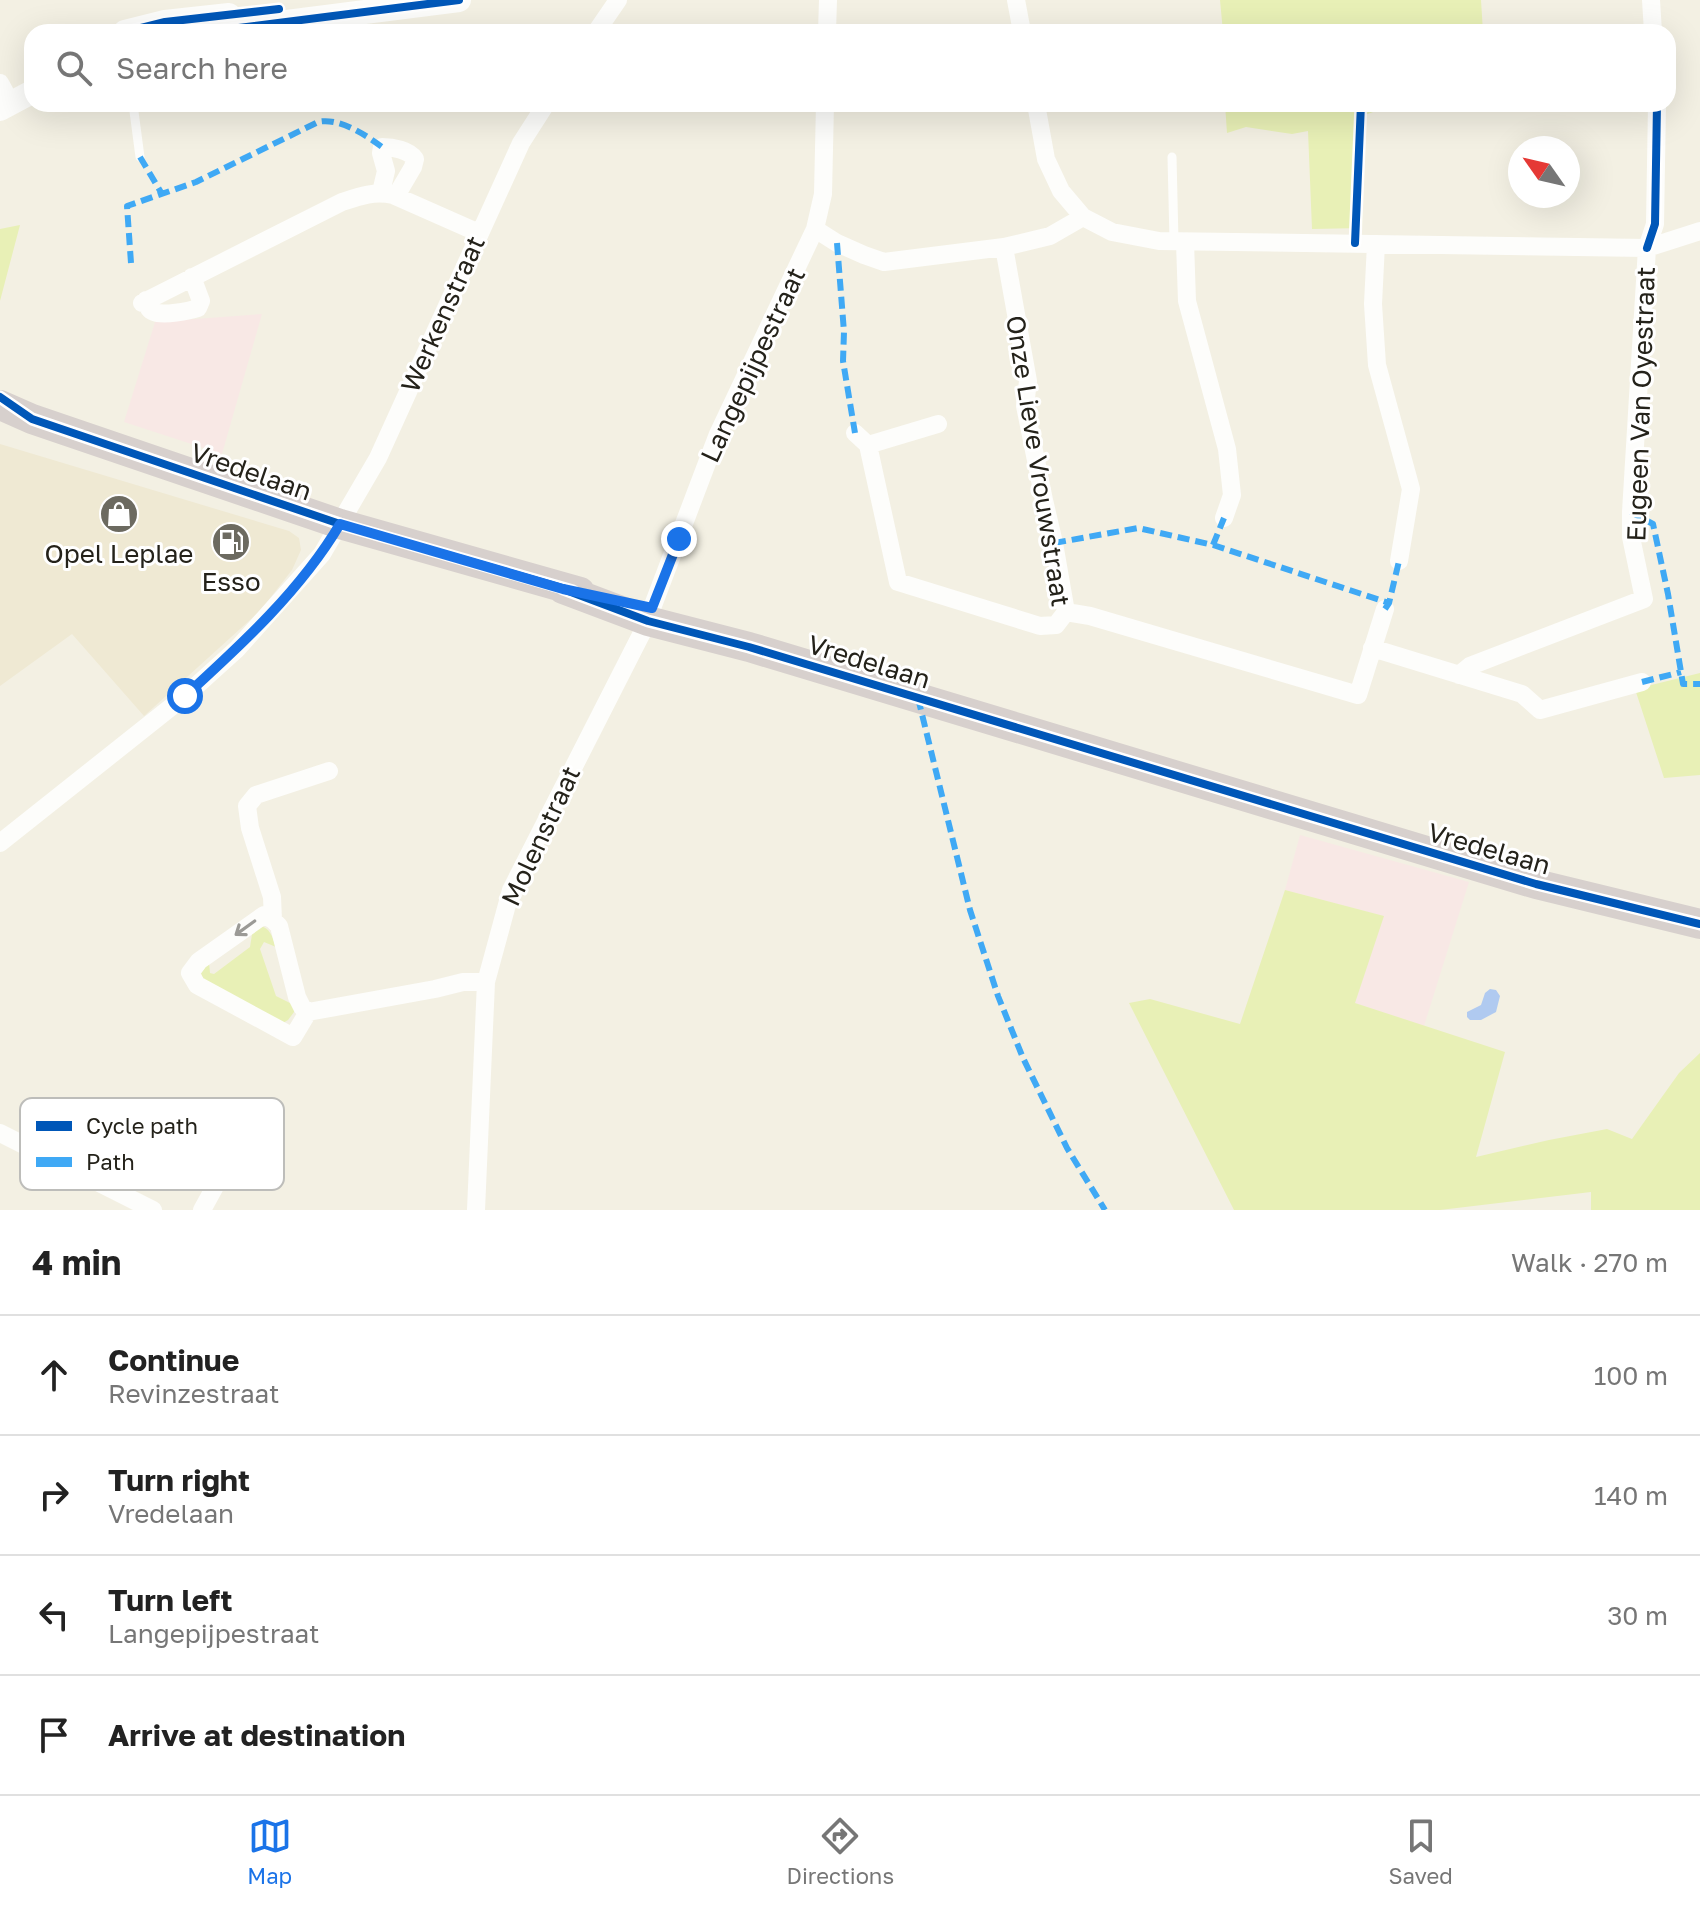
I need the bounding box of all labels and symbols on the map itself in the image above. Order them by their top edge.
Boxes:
north arrow [1508,136,1580,208]
street label: Werkenstraat [394,231,491,397]
street label: Langepijpestraat [694,262,811,467]
street label: Eugeen Van Oyestraat [1620,266,1661,542]
street label: Onze Lieve Vrouwstraat [1000,313,1077,609]
street label: Vredelaan [186,436,316,507]
shop icon: Opel Leplae [98,493,140,535]
fuel station icon: Esso [210,521,252,563]
route end [661,521,697,557]
place label: Opel Leplae [45,538,193,569]
place label: Esso [201,566,261,597]
street label: Vredelaan [804,628,934,695]
route start [167,678,203,714]
street label: Molenstraat [495,761,586,911]
street label: Vredelaan [1424,816,1554,881]
one-way arrow [234,920,256,936]
legend [20,1098,284,1190]
text: Cycle path [86,1112,198,1139]
text: Path [86,1148,135,1175]

